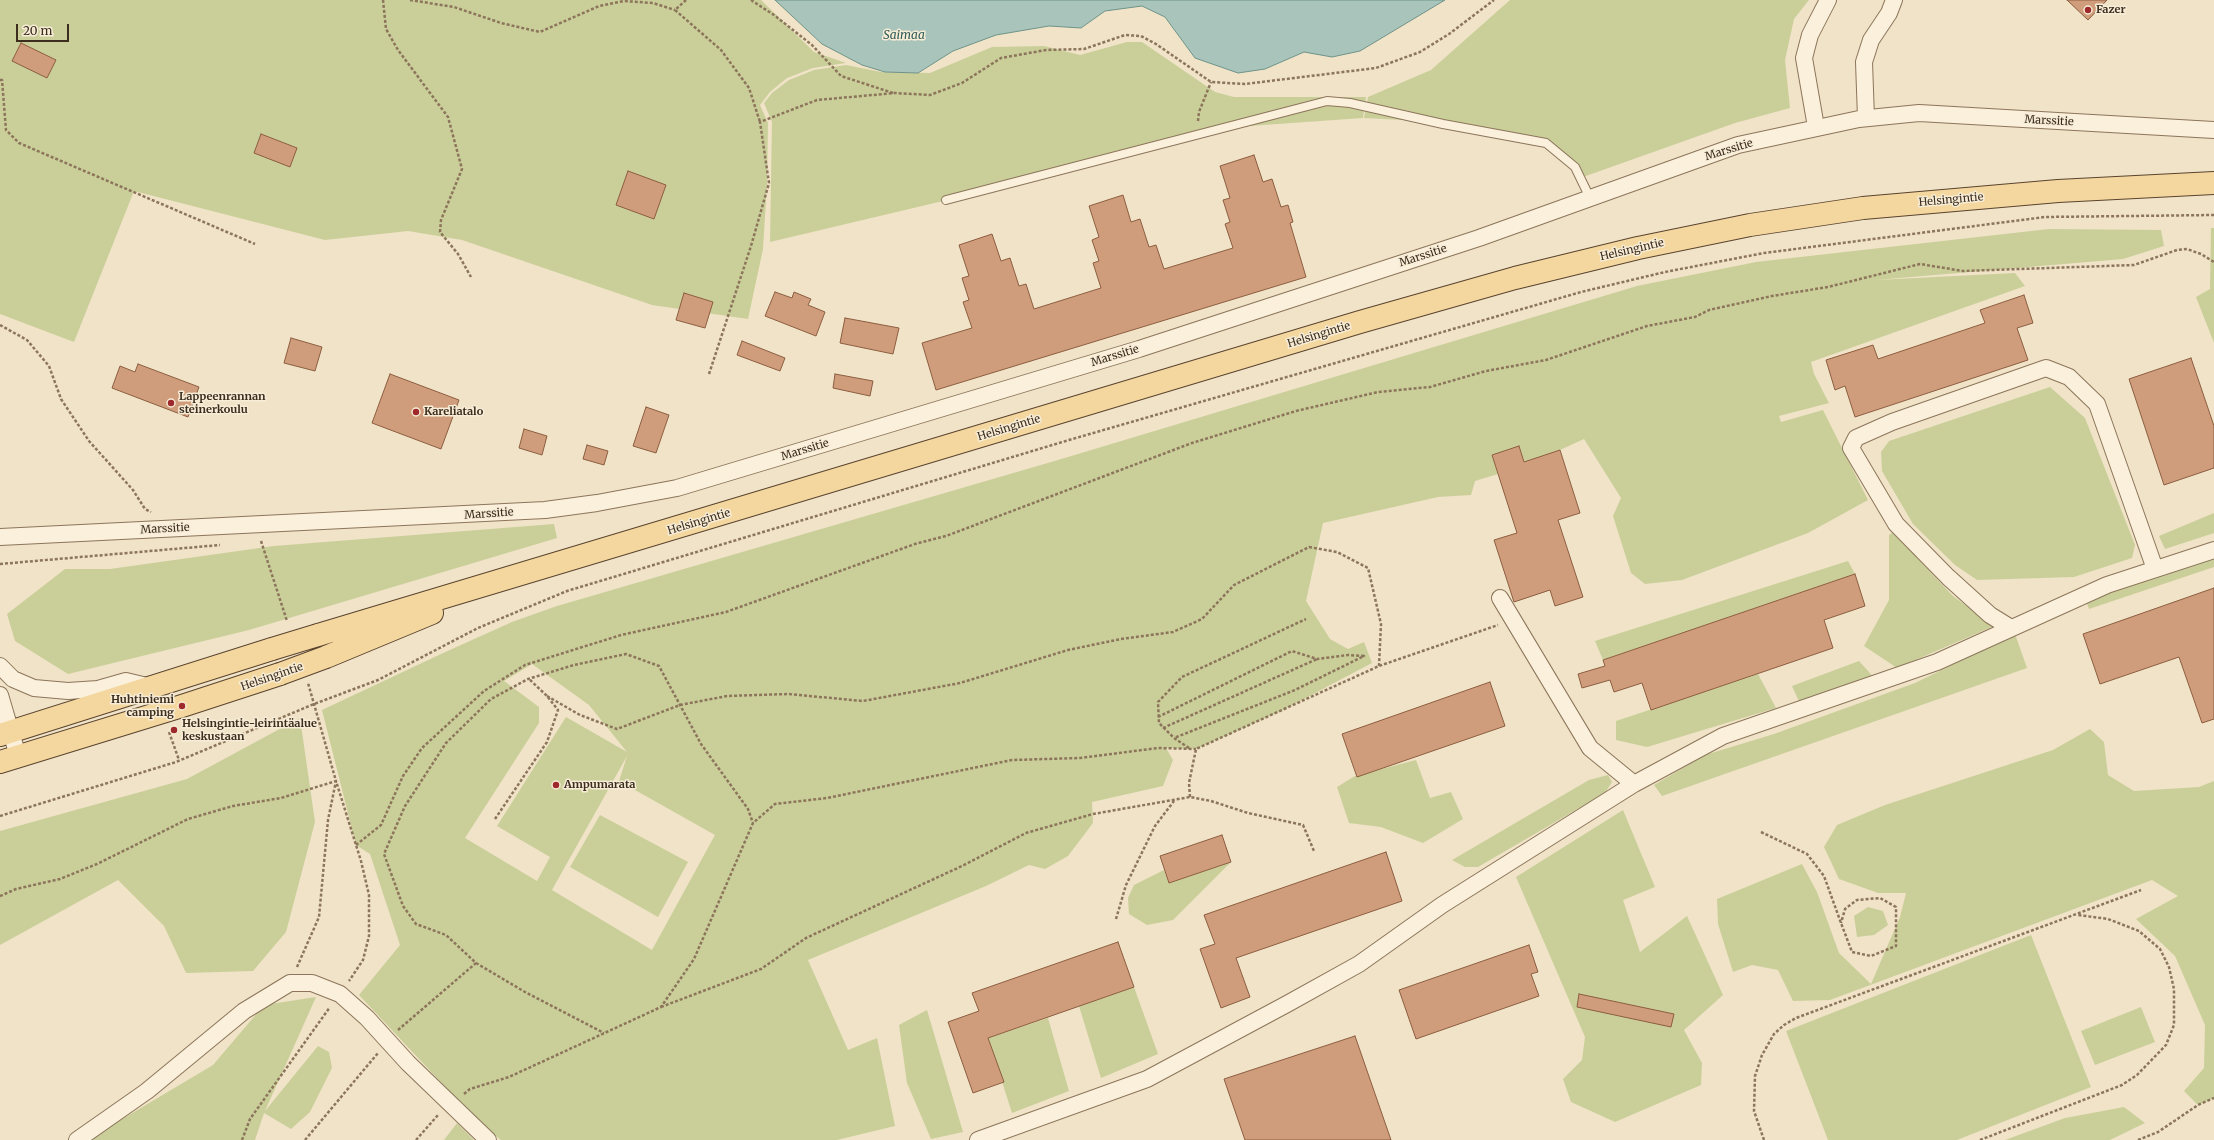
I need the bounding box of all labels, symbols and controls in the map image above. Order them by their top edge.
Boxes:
place label: Fazer [2096,3,2126,17]
marker: Fazer [2083,5,2093,15]
scale bar [18,16,71,42]
text: 20 m [23,23,52,38]
water label: Saimaa [883,29,925,43]
street label: Marssitie [2024,113,2074,129]
street label: Marssitie [1703,136,1755,164]
street label: Helsingintie [1918,191,1984,209]
street label: Helsingintie [1599,236,1665,264]
street label: Marssitie [1398,242,1448,270]
street label: Helsingintie [1286,319,1352,351]
street label: Marssitie [1089,342,1141,370]
place label: Lappeenrannan steinerkoulu [179,390,266,416]
marker: Lappeenrannan steinerkoulu [166,398,176,408]
place label: Kareliatalo [424,405,483,419]
marker: Kareliatalo [411,407,421,417]
street label: Helsingintie [976,412,1042,444]
street label: Marssitie [779,436,831,464]
street label: Marssitie [464,506,514,522]
street label: Helsingintie [666,506,732,538]
street label: Marssitie [140,521,190,537]
street label: Helsingintie [239,660,305,694]
place label: Huhtiniemi camping [111,693,174,719]
marker: Huhtiniemi camping [177,701,187,711]
place label: Helsingintie-leirintäalue keskustaan [182,717,317,743]
marker: Helsingintie-leirintäalue keskustaan [169,725,179,735]
place label: Ampumarata [564,778,635,792]
marker: Ampumarata [551,780,561,790]

